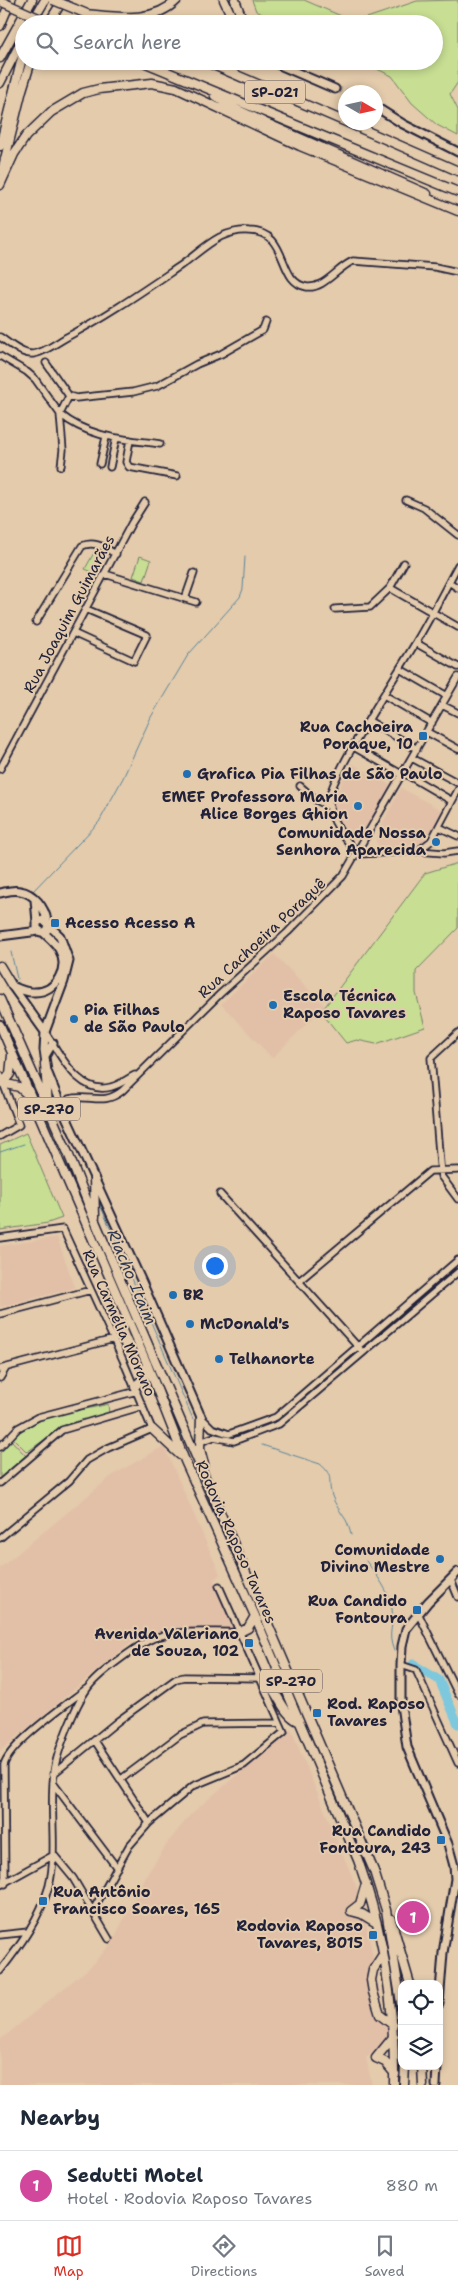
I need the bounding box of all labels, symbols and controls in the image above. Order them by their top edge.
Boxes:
search box [15,15,443,70]
icon: search [33,29,61,57]
text: Search here [73,30,182,55]
road number: SP-021 [245,80,305,104]
north arrow [338,85,383,130]
street label: Rua Joaquim Guimarães [19,531,119,697]
place label: Rua Cachoeira Poraque, 10 [300,717,414,754]
marker: Rua Cachoeira Poraque, 10 [417,730,429,742]
place label: Grafica Pia Filhas de São Paulo [197,764,443,784]
marker: Grafica Pia Filhas de São Paulo [181,768,193,780]
place label: EMEF Professora Maria Alice Borges Ghion [162,787,349,824]
marker: EMEF Professora Maria Alice Borges Ghion [352,800,364,812]
place label: Comunidade Nossa Senhora Aparecida [276,823,427,860]
marker: Comunidade Nossa Senhora Aparecida [430,836,442,848]
street label: Rua Cachoeira Poraquê [194,873,330,1003]
place label: Acesso Acesso A [65,913,196,933]
marker: Acesso Acesso A [49,917,61,929]
place label: Escola Técnica Raposo Tavares [283,986,406,1023]
marker: Escola Técnica Raposo Tavares [267,999,279,1011]
place label: Pia Filhas de São Paulo [84,1000,185,1037]
marker: Pia Filhas de São Paulo [68,1013,80,1025]
road number: SP-270 [18,1098,80,1120]
water label: Riacho Itaim [102,1226,162,1328]
street label: Rua Carmélia Morano [78,1246,160,1400]
your location [202,1253,228,1279]
place label: BR [183,1285,204,1305]
marker: BR [167,1289,179,1301]
place label: McDonald's [200,1314,290,1334]
marker: McDonald's [184,1318,196,1330]
place label: Telhanorte [229,1349,315,1369]
marker: Telhanorte [213,1353,225,1365]
street label: Rodovia Raposo Tavares [191,1457,281,1627]
place label: Comunidade Divino Mestre [321,1540,430,1577]
marker: Comunidade Divino Mestre [434,1553,446,1565]
place label: Rua Candido Fontoura [308,1591,408,1628]
marker: Rua Candido Fontoura [411,1604,423,1616]
place label: Avenida Valeriano de Souza, 102 [94,1624,239,1661]
marker: Avenida Valeriano de Souza, 102 [243,1637,255,1649]
road number: SP-270 [260,1670,322,1692]
place label: Rod. Raposo Tavares [327,1694,425,1731]
marker: Rod. Raposo Tavares [311,1707,323,1719]
place label: Rua Candido Fontoura, 243 [319,1821,431,1858]
marker: Rua Candido Fontoura, 243 [435,1834,447,1846]
place label: Rua Antônio Francisco Soares, 165 [53,1882,220,1919]
marker: Rua Antônio Francisco Soares, 165 [37,1895,49,1907]
pin: 1 [397,1898,429,1936]
place label: Rodovia Raposo Tavares, 8015 [236,1916,363,1953]
marker: Rodovia Raposo Tavares, 8015 [367,1929,379,1941]
map controls [398,1980,443,2070]
button: locate [398,1980,443,2025]
button: layers [398,2025,443,2070]
text: Nearby [20,2104,100,2132]
text: Sedutti Motel [67,2163,203,2188]
text: 1 [32,2175,40,2196]
text: 880 m [386,2175,438,2196]
text: Hotel · Rodovia Raposo Tavares [67,2188,312,2209]
tab: Map [54,2232,84,2280]
tab: Directions [191,2232,257,2280]
tab: Saved [365,2232,404,2280]

